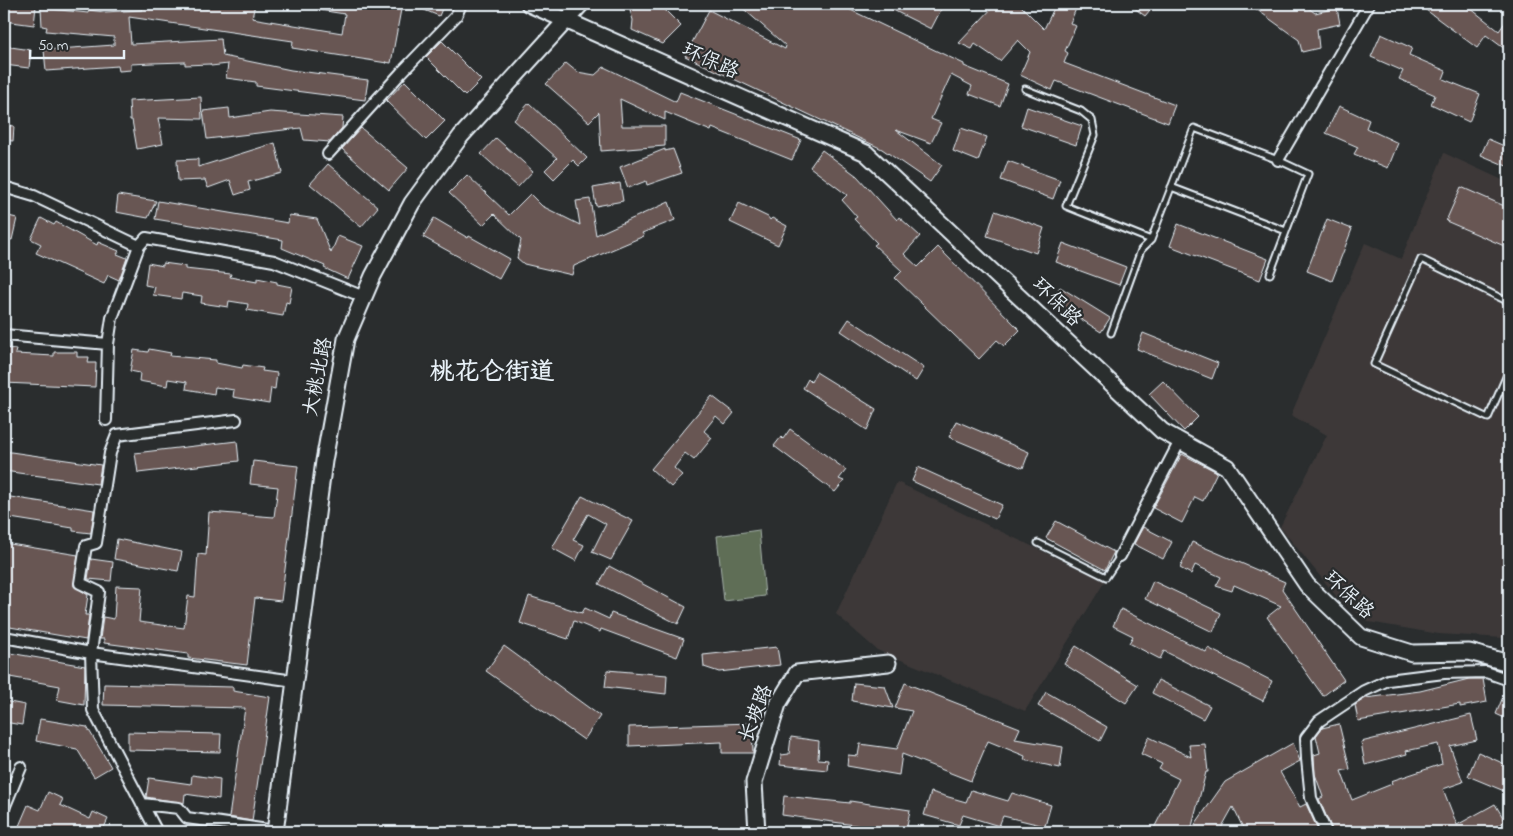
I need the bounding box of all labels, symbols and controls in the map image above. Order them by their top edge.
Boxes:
scale bar [30,28,124,60]
text: 50 m [38,35,69,57]
street label: 环保路 [677,37,744,88]
street label: 环保路 [1024,272,1088,335]
street label: 大桃北路 [297,334,341,419]
district label: 桃花仑街道 [429,355,555,391]
street label: 环保路 [1316,565,1381,628]
street label: 长坡路 [733,680,782,747]

